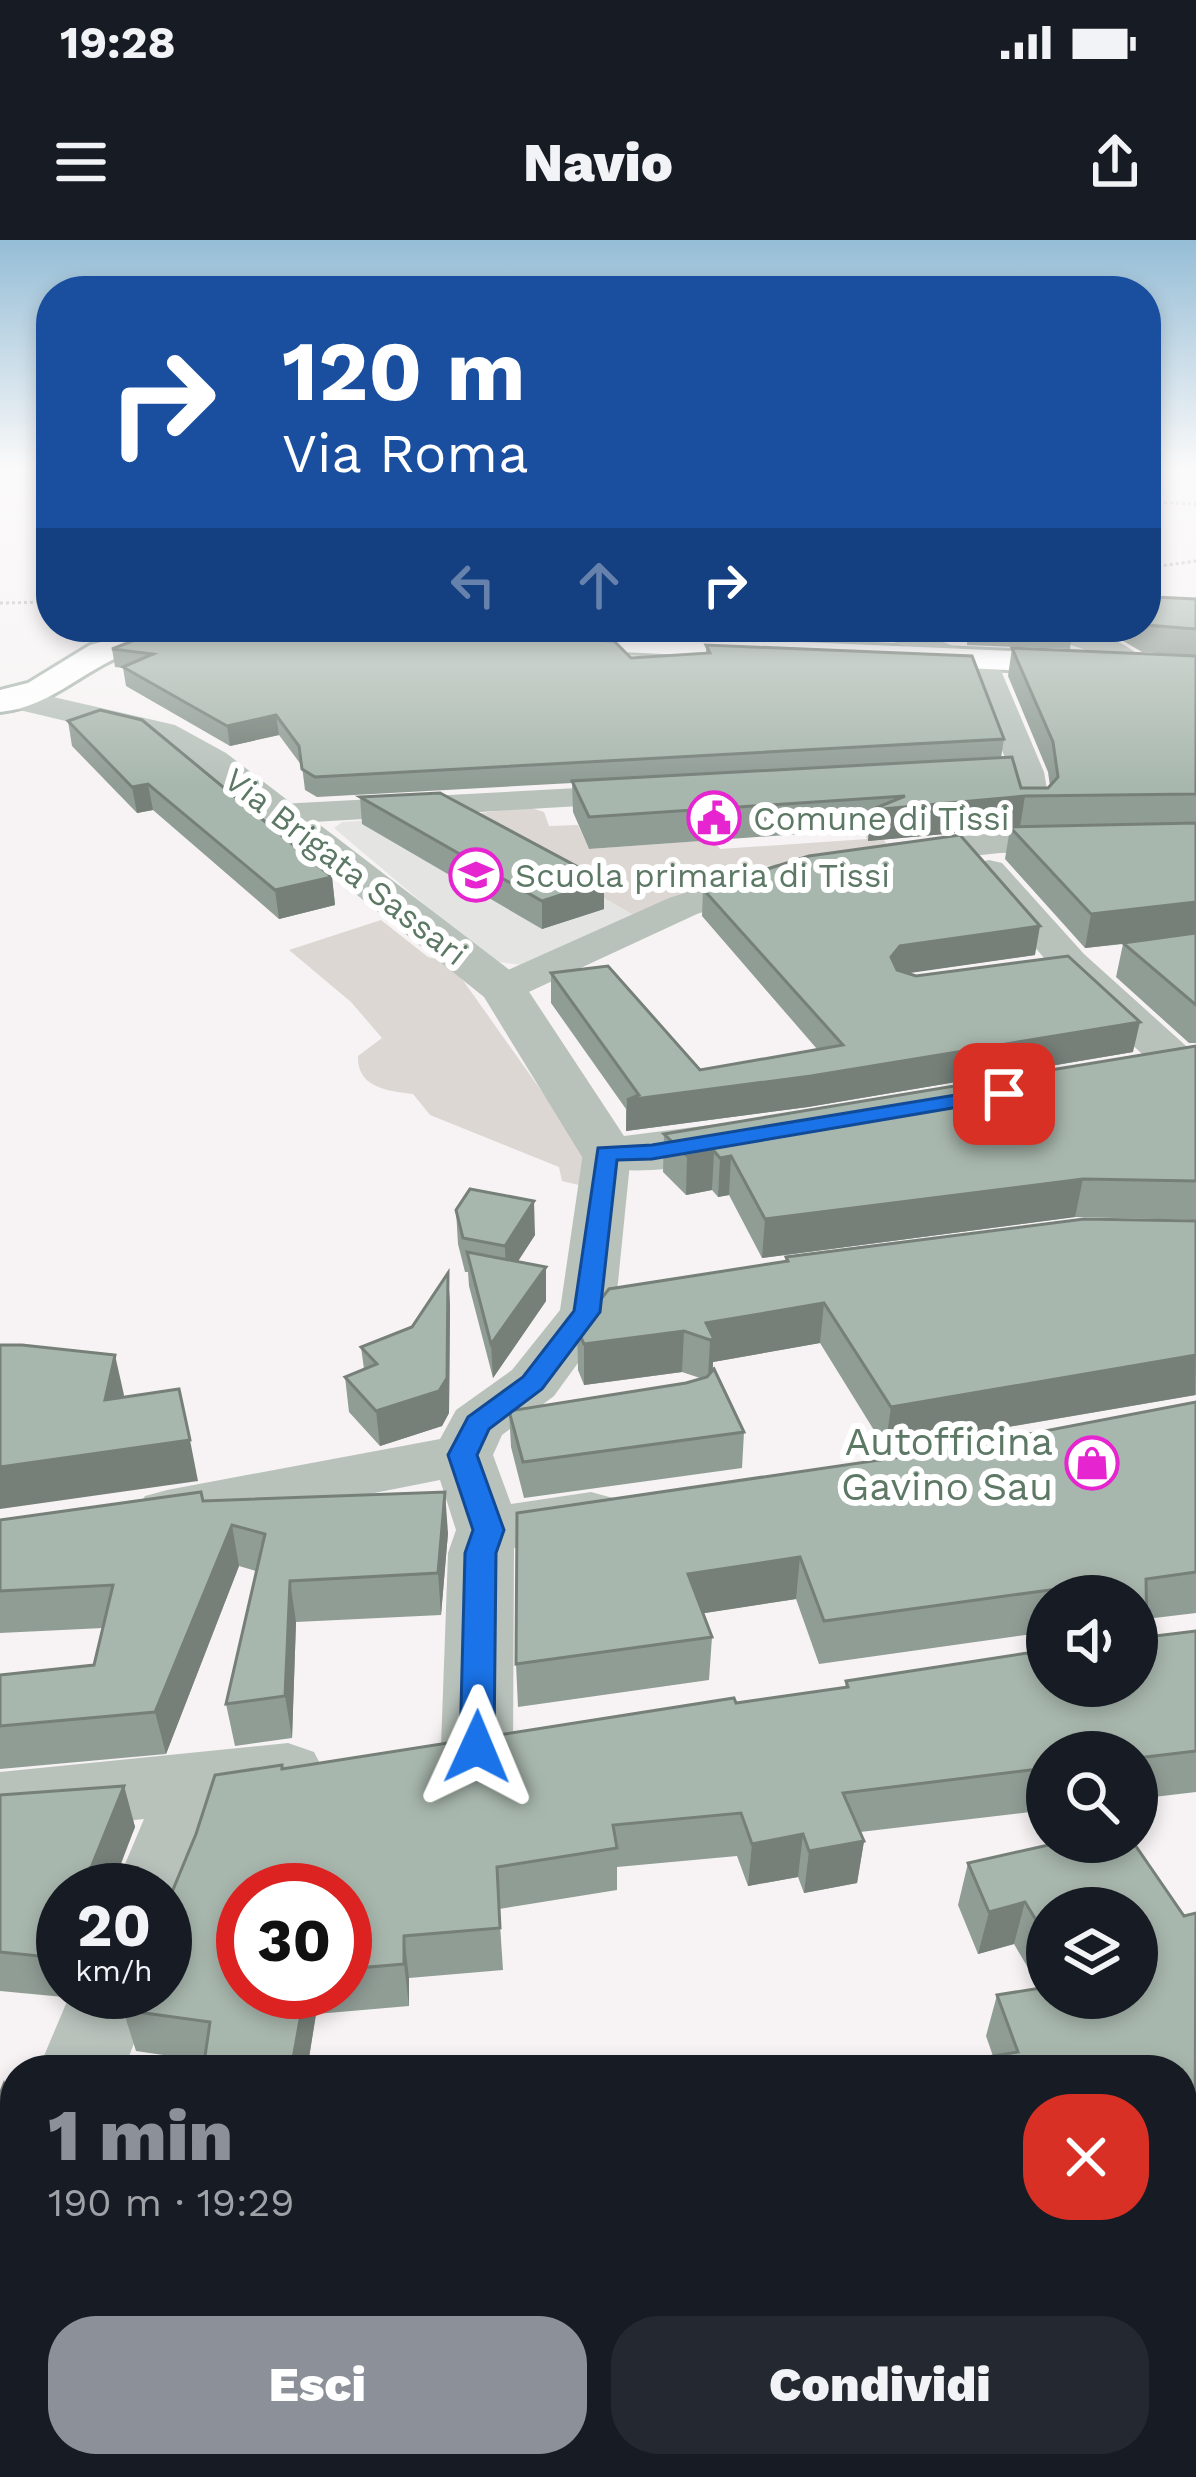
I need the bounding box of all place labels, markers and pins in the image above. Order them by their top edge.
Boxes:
public building icon: Comune di Tissi [686,790,742,846]
place label: Comune di Tissi [753,799,1010,838]
school or university icon: Scuola primaria di Tissi [448,847,504,903]
place label: Scuola primaria di Tissi [515,856,890,895]
pin [953,1043,1055,1145]
place label: Autofficina Gavino Sau [841,1419,1053,1509]
shop icon: Autofficina Gavino Sau [1064,1435,1120,1491]

